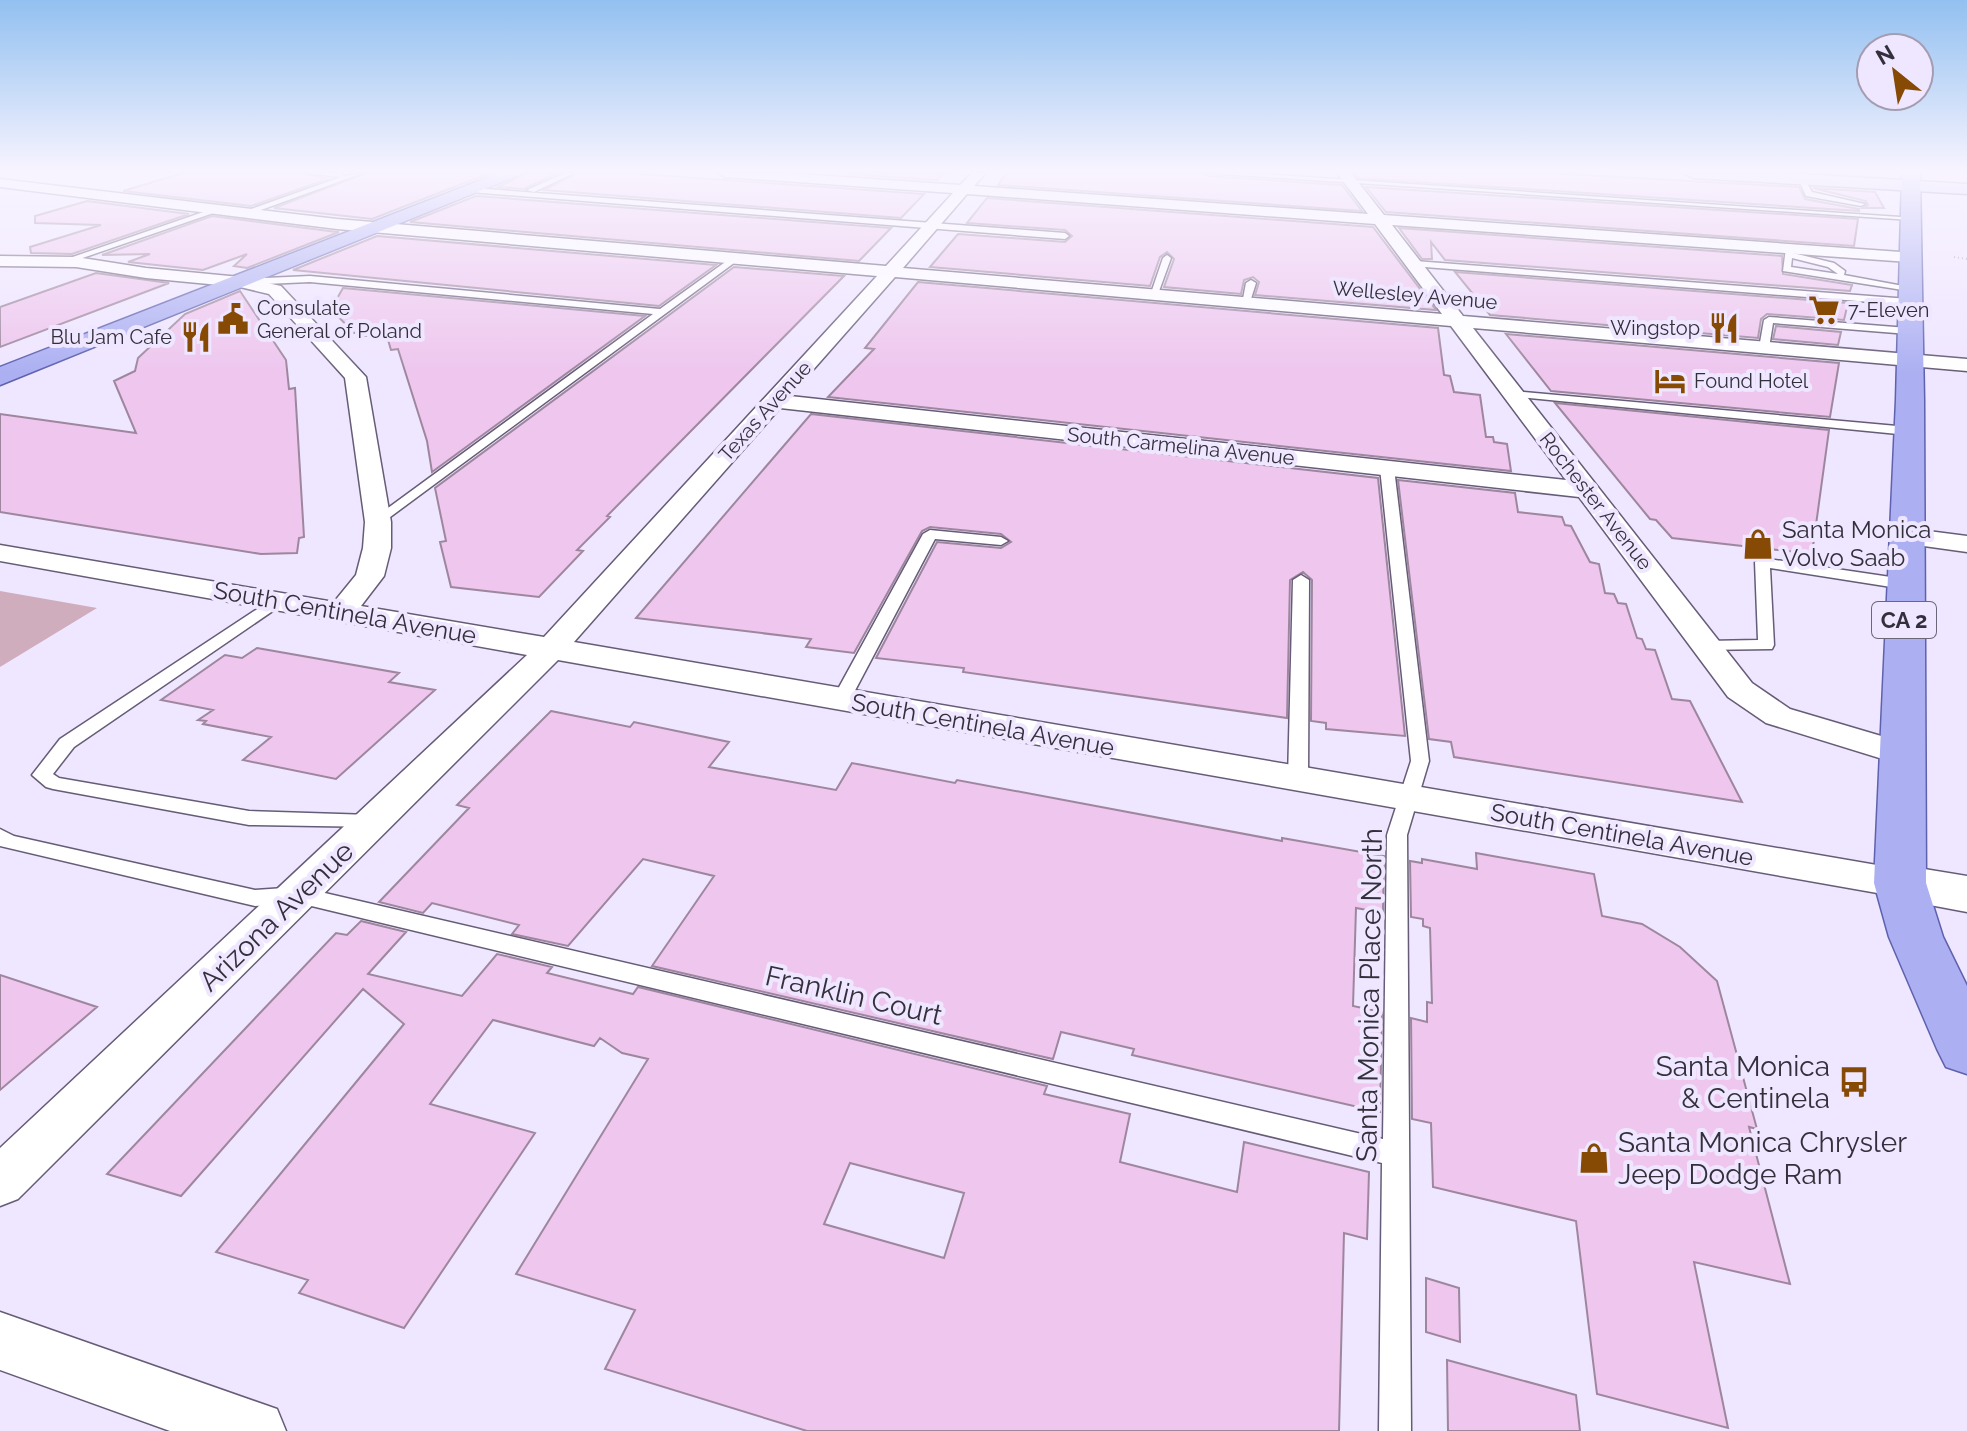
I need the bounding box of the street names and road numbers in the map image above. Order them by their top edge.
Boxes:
street label: Wellesley Avenue [1332,276,1499,314]
street label: Texas Avenue [714,356,816,466]
street label: South Carmelina Avenue [1066,422,1296,470]
street label: Rochester Avenue [1535,427,1657,575]
street label: South Centinela Avenue [211,575,479,650]
road number: CA 2 [1872,602,1936,638]
street label: South Centinela Avenue [849,687,1117,762]
street label: South Centinela Avenue [1488,797,1756,872]
street label: Santa Monica Place North [1350,828,1389,1162]
street label: Arizona Avenue [193,835,360,998]
street label: Franklin Court [762,959,946,1032]

